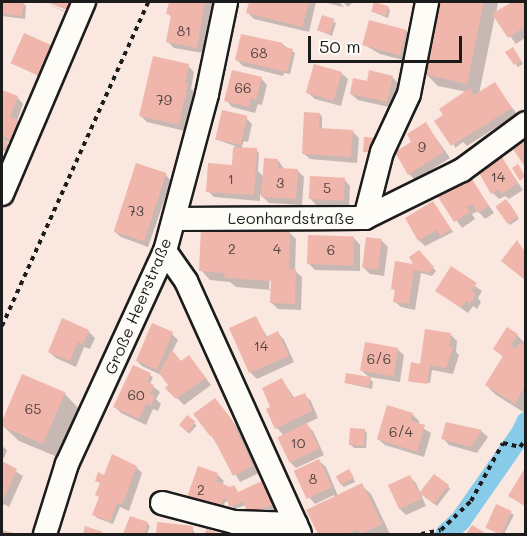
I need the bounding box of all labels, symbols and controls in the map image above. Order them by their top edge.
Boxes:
house number: 81 [177,23,191,39]
scale bar [311,24,466,62]
text: 50 m [319,34,361,58]
house number: 68 [251,45,267,61]
house number: 66 [235,80,251,96]
house number: 79 [156,92,172,108]
house number: 9 [418,139,426,155]
house number: 14 [491,169,505,185]
house number: 1 [228,171,234,187]
house number: 3 [276,175,284,191]
house number: 5 [323,180,331,196]
house number: 73 [128,203,144,219]
street label: Leonhardstraße [228,208,354,228]
street label: Große Heerstraße [101,235,175,377]
house number: 2 [228,241,236,257]
house number: 4 [273,241,281,257]
house number: 6 [327,242,335,258]
house number: 14 [254,338,268,354]
house number: 6/6 [367,351,391,367]
house number: 60 [127,387,145,403]
house number: 65 [25,401,41,417]
house number: 6/4 [389,424,413,440]
house number: 10 [291,435,305,451]
house number: 8 [309,471,317,487]
house number: 2 [197,482,205,498]

